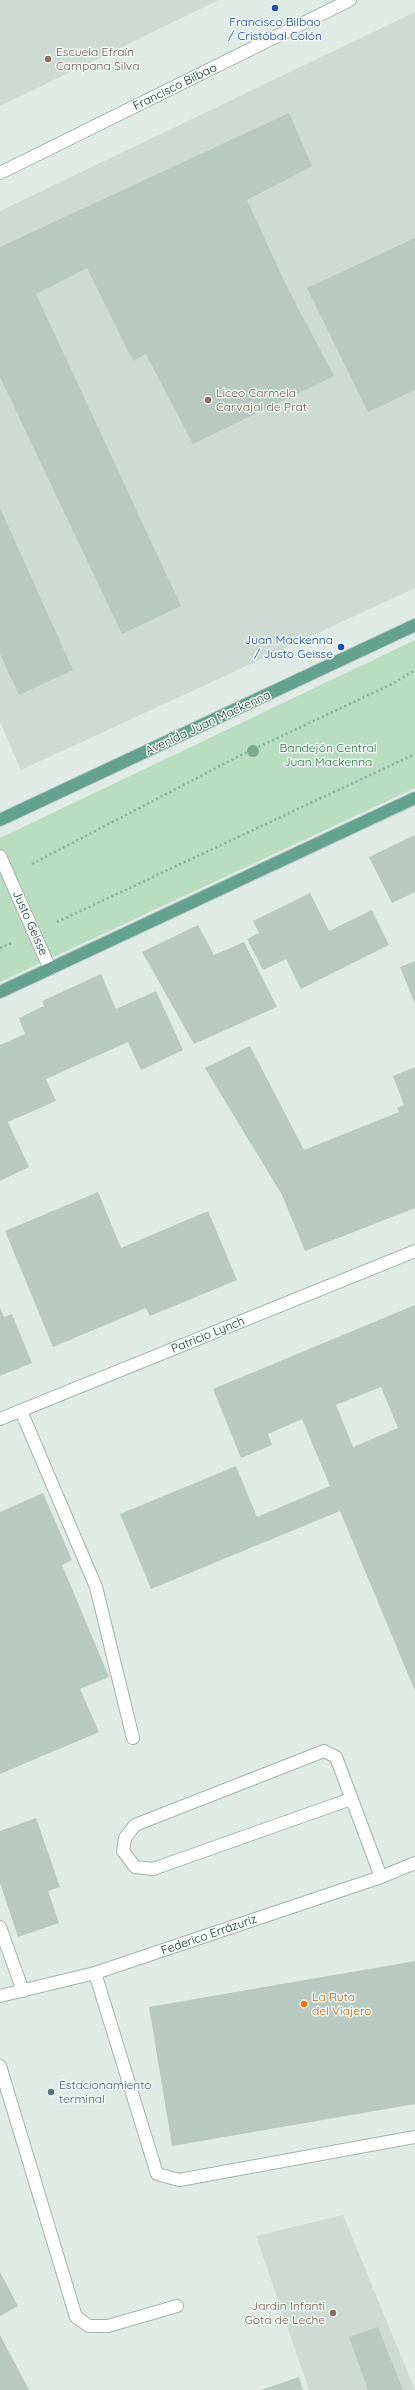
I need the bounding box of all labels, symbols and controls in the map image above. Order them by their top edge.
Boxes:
marker: Francisco Bilbao / Cristóbal Colón [270,3,280,13]
place label: Francisco Bilbao / Cristóbal Colón [228,15,322,43]
place label: Escuela Efraín Campana Silva [56,45,139,73]
marker: Escuela Efraín Campana Silva [43,54,53,64]
street label: Francisco Bilbao [131,60,219,114]
place label: Liceo Carmela Carvajal de Prat [216,386,307,414]
marker: Liceo Carmela Carvajal de Prat [203,395,213,405]
place label: Juan Mackenna / Justo Geisse [244,633,333,661]
marker: Juan Mackenna / Justo Geisse [336,642,346,652]
street label: Avenida Juan Mackenna [143,688,273,758]
park label: Bandejón Central Juan Mackenna [280,741,376,769]
street label: Justo Geisse [9,888,51,958]
street label: Patricio Lynch [169,1314,247,1356]
street label: Federico Errázuriz [159,1912,259,1958]
place label: La Ruta del Viajero [312,1990,372,2018]
marker: La Ruta del Viajero [299,1999,309,2009]
place label: Estacionamiento terminal [59,2078,152,2106]
marker: Estacionamiento terminal [46,2087,56,2097]
place label: Jardin Infanti Gota de Leche [244,2299,325,2327]
marker: Jardin Infanti Gota de Leche [328,2308,338,2318]

